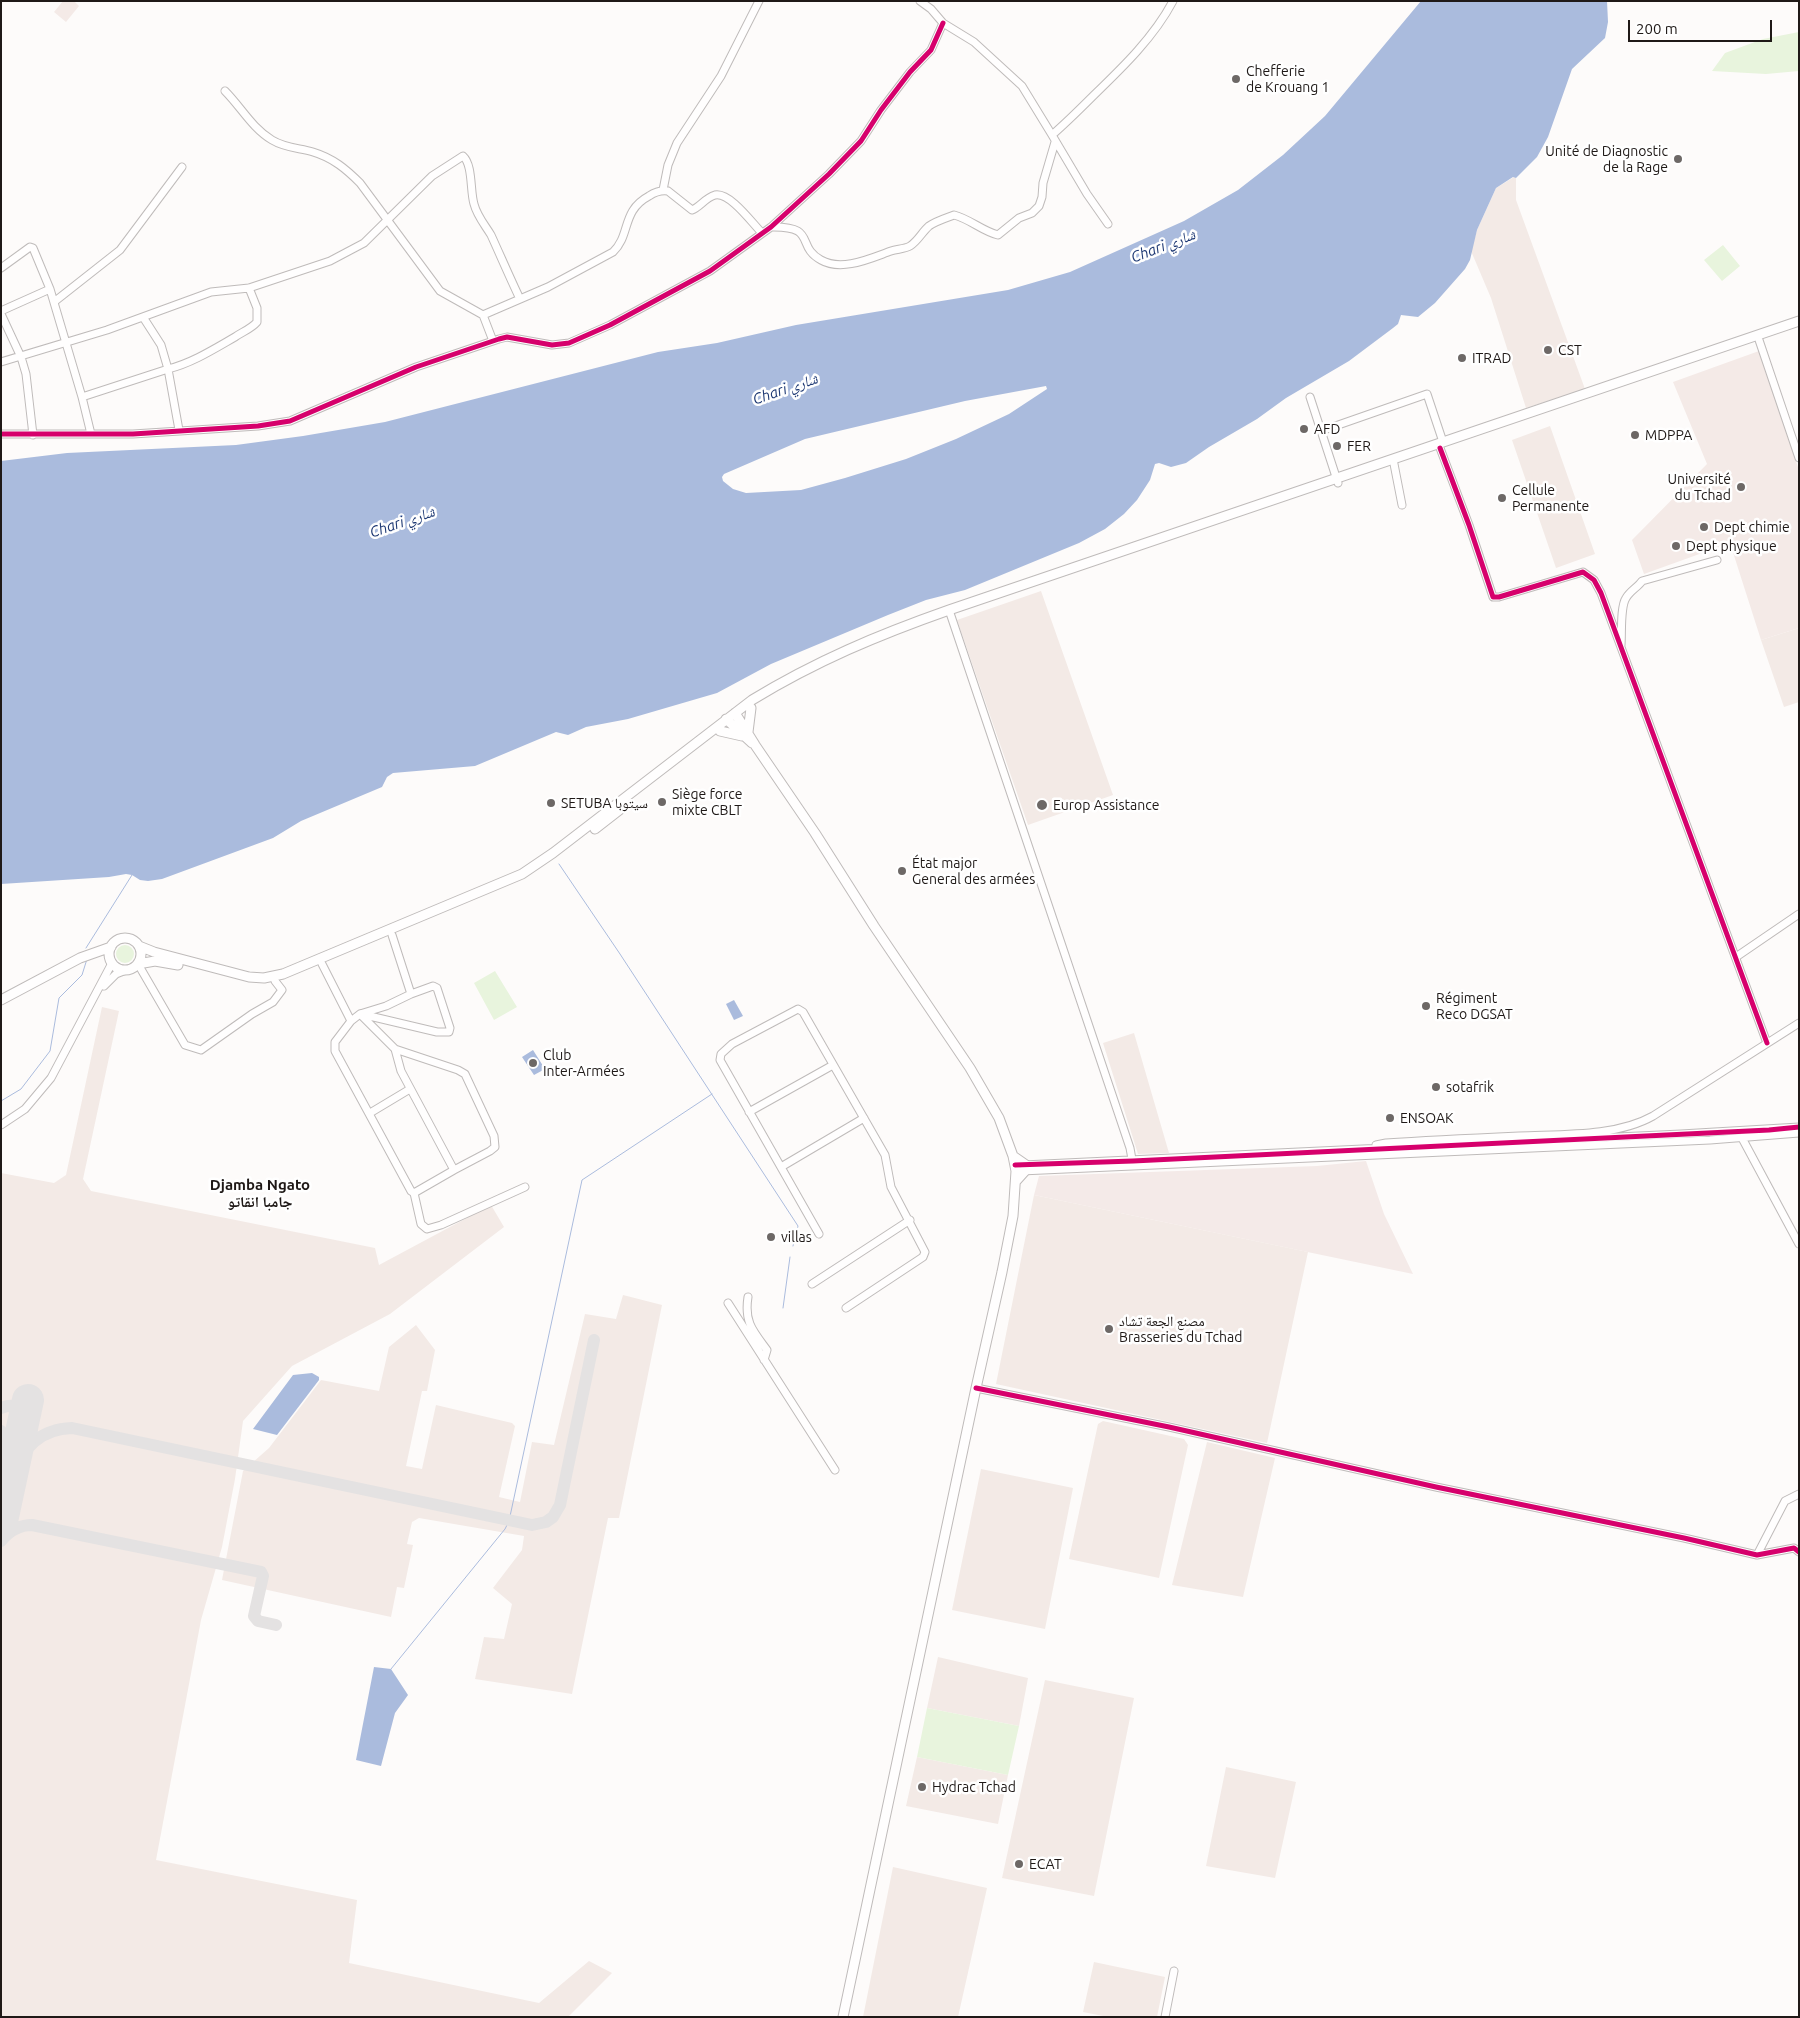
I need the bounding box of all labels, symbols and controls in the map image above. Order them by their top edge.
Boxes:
scale bar [1630,10,1774,42]
text: 200 m [1636,20,1678,37]
place label: Chefferie de Krouang 1 [1246,63,1329,95]
marker: Chefferie de Krouang 1 [1230,73,1242,85]
place label: Unité de Diagnostic de la Rage [1545,143,1668,176]
marker: Unité de Diagnostic de la Rage [1672,153,1684,165]
water label: Chari شاري [1128,226,1198,266]
place label: CST [1558,342,1582,358]
marker: CST [1542,344,1554,356]
place label: ITRAD [1472,350,1511,366]
marker: ITRAD [1456,352,1468,364]
water label: Chari شاري [750,370,820,408]
place label: AFD [1314,421,1340,437]
marker: AFD [1298,423,1310,435]
place label: MDPPA [1645,427,1692,443]
marker: MDPPA [1629,429,1641,441]
place label: FER [1347,438,1371,454]
marker: FER [1331,440,1343,452]
place label: Université du Tchad [1668,471,1731,504]
marker: Université du Tchad [1735,481,1747,493]
place label: Cellule Permanente [1512,482,1589,514]
marker: Cellule Permanente [1496,492,1508,504]
water label: Chari شاري [367,503,437,541]
place label: Dept chimie [1714,519,1790,535]
marker: Dept chimie [1698,521,1710,533]
place label: Dept physique [1686,538,1777,554]
marker: Dept physique [1670,540,1682,552]
place label: Siège force mixte CBLT [672,786,742,819]
place label: SETUBA سيتوبا [561,795,648,811]
marker: Siège force mixte CBLT [656,796,668,808]
marker: SETUBA سيتوبا [545,797,557,809]
place label: Europ Assistance [1053,797,1159,813]
marker: Europ Assistance [1035,798,1049,812]
place label: État major General des armées [912,855,1035,888]
marker: État major General des armées [896,865,908,877]
place label: Régiment Reco DGSAT [1436,990,1513,1022]
marker: Régiment Reco DGSAT [1420,1000,1432,1012]
place label: Club Inter-Armées [543,1047,625,1080]
marker: Club Inter-Armées [527,1057,539,1069]
place label: sotafrik [1446,1079,1494,1095]
marker: sotafrik [1430,1081,1442,1093]
place label: ENSOAK [1400,1110,1454,1126]
marker: ENSOAK [1384,1112,1396,1124]
district label: Djamba Ngato جامبا انقاتو [210,1176,310,1211]
place label: villas [781,1229,812,1245]
marker: villas [765,1231,777,1243]
place label: مصنع الجعة تشاد Brasseries du Tchad [1119,1313,1242,1345]
marker: مصنع الجعة تشاد Brasseries du Tchad [1103,1323,1115,1335]
place label: Hydrac Tchad [932,1779,1016,1795]
marker: Hydrac Tchad [916,1781,928,1793]
place label: ECAT [1029,1856,1062,1872]
marker: ECAT [1013,1858,1025,1870]

